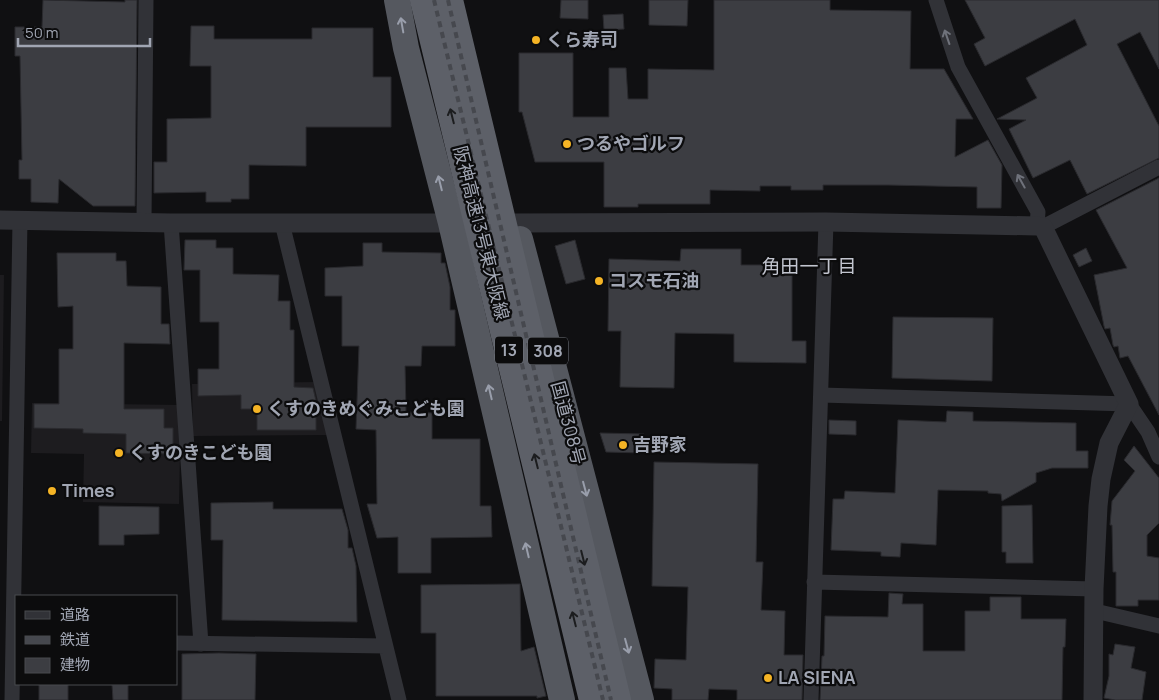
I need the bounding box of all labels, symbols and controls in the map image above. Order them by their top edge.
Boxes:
scale bar [18,15,150,47]
one-way arrow [396,18,406,34]
text: 50 m [25,22,59,43]
place label: くら寿司 [546,27,618,51]
one-way arrow [942,29,951,45]
marker: くら寿司 [530,34,542,46]
one-way arrow [447,108,456,124]
place label: つるやゴルフ [577,131,685,155]
marker: つるやゴルフ [561,138,573,150]
street label: 阪神高速13号東大阪線 [449,143,515,322]
one-way arrow [1015,174,1025,189]
one-way arrow [435,175,444,191]
district label: 角田一丁目 [761,253,857,279]
place label: コスモ石油 [609,268,699,292]
marker: コスモ石油 [593,275,605,287]
road number: 13 [495,336,523,364]
road number: 308 [528,338,568,364]
street label: 国道308号 [546,378,592,467]
one-way arrow [485,385,494,401]
place label: くすのきめぐみこども園 [267,396,465,420]
marker: くすのきめぐみこども園 [251,403,263,415]
place label: 吉野家 [633,432,687,456]
marker: 吉野家 [617,439,629,451]
place label: くすのきこども園 [129,440,272,464]
marker: くすのきこども園 [113,447,125,459]
one-way arrow [531,453,540,469]
place label: Times [62,478,115,502]
one-way arrow [581,480,590,496]
marker: Times [46,485,58,497]
one-way arrow [522,543,531,559]
one-way arrow [579,549,588,565]
legend [15,595,178,685]
text: 道路 [60,604,90,625]
one-way arrow [569,611,578,627]
text: 鉄道 [60,629,90,650]
one-way arrow [622,637,632,653]
text: 建物 [60,654,90,675]
place label: LA SIENA [778,665,856,689]
marker: LA SIENA [762,672,774,684]

